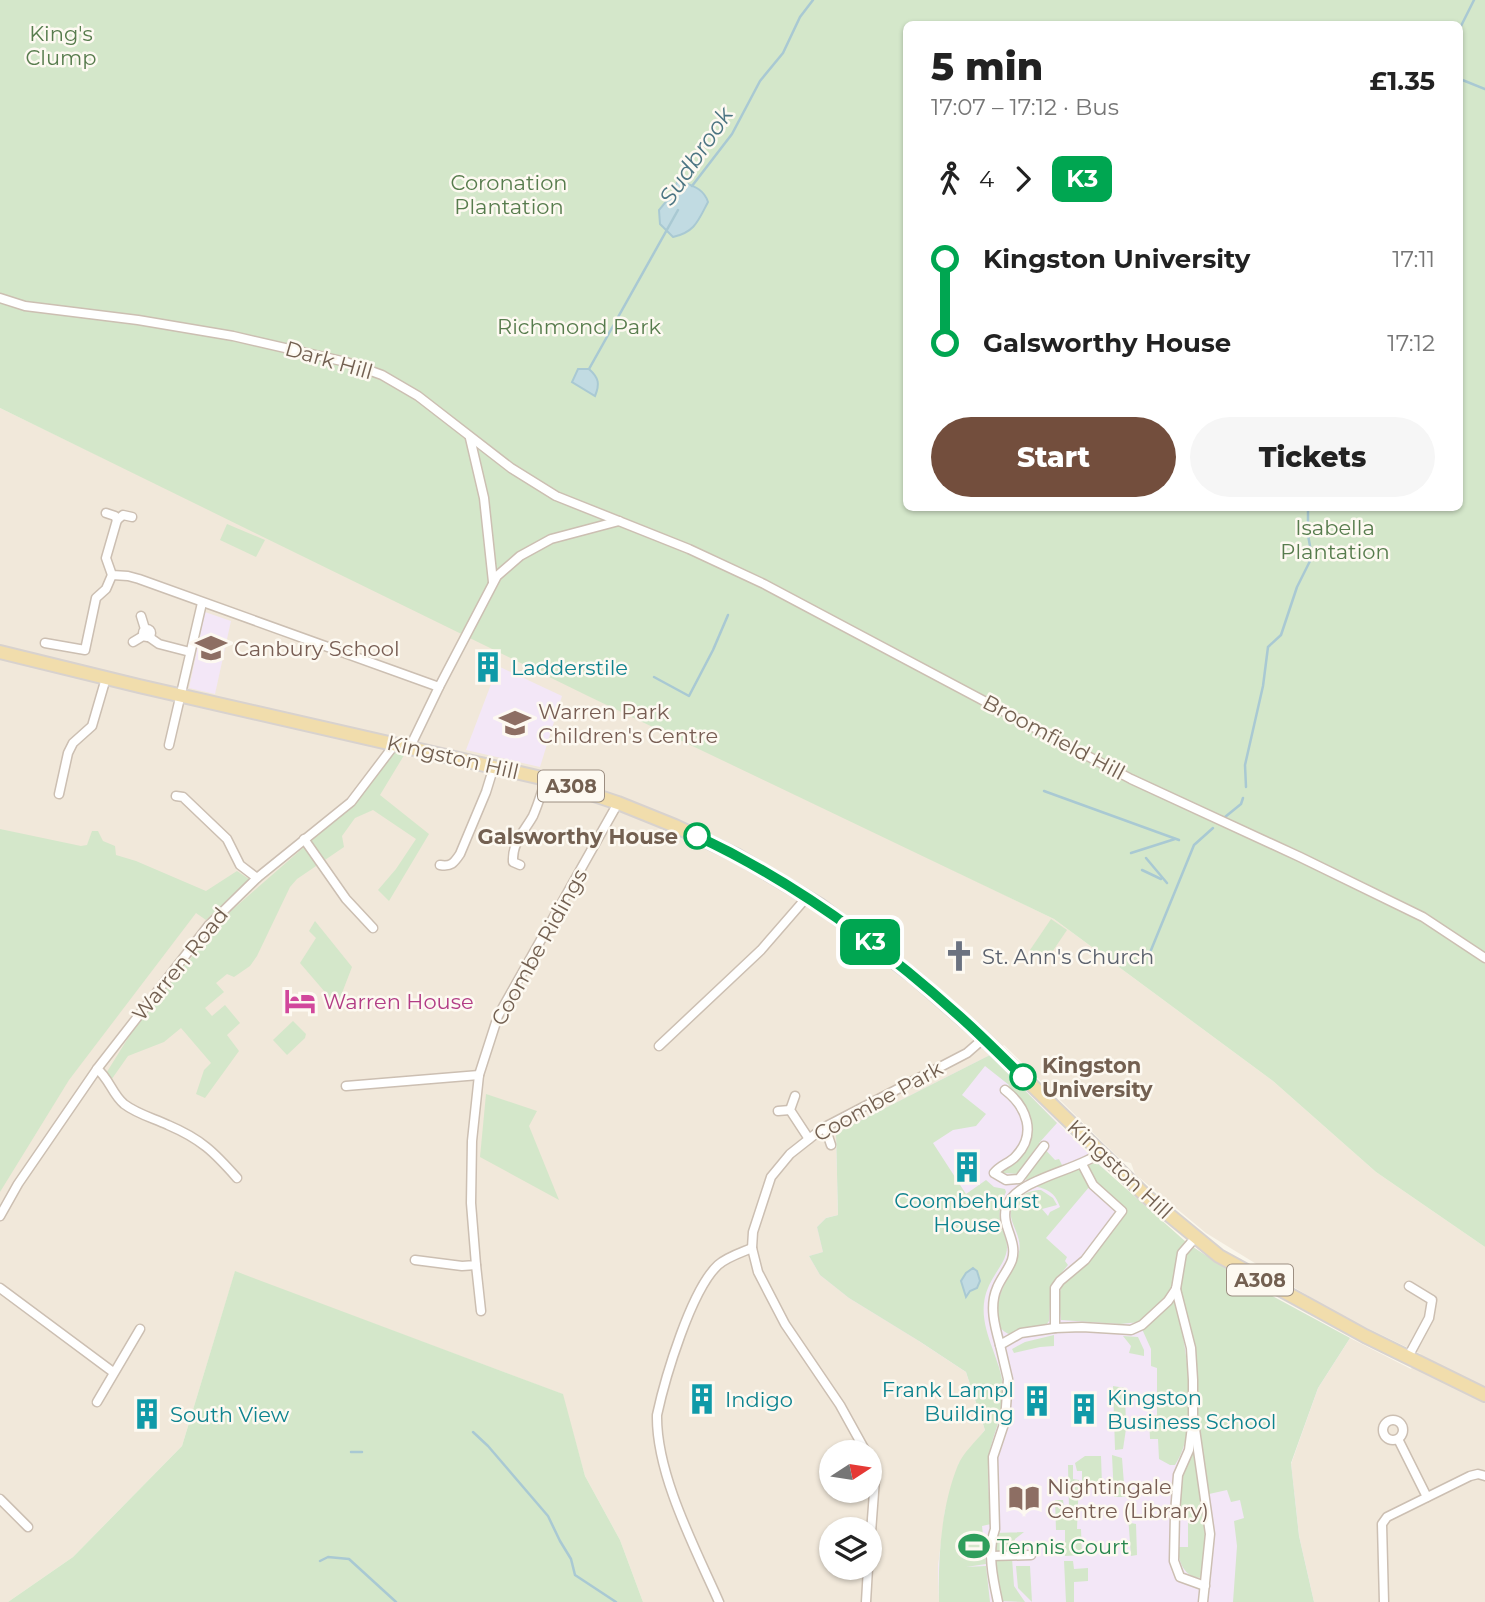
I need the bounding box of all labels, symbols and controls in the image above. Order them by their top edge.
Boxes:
park label: King's Clump [25,21,97,70]
text: 5 min [931,43,1043,90]
text: £1.35 [1369,65,1435,97]
text: 17:07 – 17:12 · Bus [931,93,1119,121]
water label: Sudbrook [653,101,740,210]
icon: walk [931,160,969,198]
icon: forward [1004,160,1042,198]
text: K3 [1066,164,1098,193]
text: 4 [979,165,994,193]
park label: Coronation Plantation [450,170,568,219]
text: Kingston University [983,243,1250,275]
text: 17:11 [1392,245,1435,273]
park label: Richmond Park [497,314,661,339]
text: Galsworthy House [983,327,1231,359]
text: 17:12 [1387,329,1435,357]
street label: Dark Hill [282,336,376,384]
button: Start [931,417,1176,497]
button: Tickets [1190,417,1435,497]
park label: Isabella Plantation [1280,515,1390,564]
school or university icon: Canbury School [194,631,228,665]
place label: Canbury School [234,636,400,661]
building icon: Ladderstile [471,650,505,684]
place label: Ladderstile [511,655,628,680]
street label: Broomfield Hill [979,689,1129,785]
place label: Warren Park Children's Centre [538,699,718,748]
school or university icon: Warren Park Children's Centre [498,706,532,740]
street label: Kingston Hill [385,730,521,784]
road number: A308 [538,771,604,802]
marker: Galsworthy House [684,823,710,849]
place label: Galsworthy House [478,824,678,849]
street label: Coombe Ridings [486,864,592,1030]
street label: Warren Road [127,902,233,1026]
line badge: K3 [838,919,902,965]
text: K3 [854,927,886,956]
church icon: St. Ann's Church [942,939,976,973]
place label: St. Ann's Church [982,944,1154,969]
hotel icon: Warren House [283,984,317,1018]
place label: Warren House [323,989,474,1014]
place label: Kingston University [1042,1053,1153,1102]
street label: Coombe Park [809,1055,947,1147]
marker: Kingston University [1010,1064,1036,1090]
street label: Kingston Hill [1062,1114,1178,1224]
building icon: Coombehurst House [950,1150,984,1184]
place label: Coombehurst House [894,1188,1040,1237]
road number: A308 [1227,1264,1293,1296]
place label: Frank Lampl Building [882,1377,1014,1426]
building icon: Indigo [685,1382,719,1416]
building icon: Frank Lampl Building [1020,1384,1054,1418]
place label: Kingston Business School [1107,1385,1276,1434]
place label: Indigo [725,1387,793,1412]
building icon: Kingston Business School [1067,1392,1101,1426]
building icon: South View [130,1397,164,1431]
place label: South View [170,1402,290,1427]
north arrow [819,1440,882,1503]
map controls [819,1440,882,1580]
place label: Nightingale Centre (Library) [1047,1474,1209,1523]
library icon: Nightingale Centre (Library) [1007,1481,1041,1515]
button: layers [819,1517,882,1580]
sports icon: Tennis Court [957,1529,991,1563]
place label: Tennis Court [997,1534,1129,1559]

